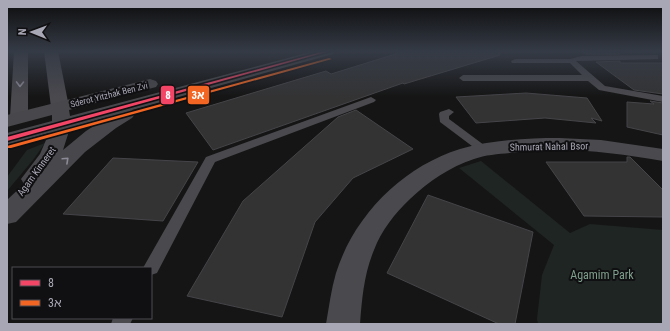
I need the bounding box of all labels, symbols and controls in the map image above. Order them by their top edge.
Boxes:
north arrow [12,12,52,52]
text: N [16,28,29,35]
one-way arrow [16,81,24,87]
street label: Sderot Yitzhak Ben Zvi [69,81,149,109]
line badge: 8 [160,85,175,105]
line badge: 3א [187,85,210,105]
text: 8 [165,89,171,102]
text: 3א [192,89,205,102]
street label: Shmurat Nahal Bsor [510,140,588,153]
street label: Agam Kinneret [15,145,58,198]
one-way arrow [61,157,69,165]
legend [12,267,152,319]
park label: Agamim Park [570,268,634,282]
text: 8 [48,276,54,290]
text: 3א [48,296,62,310]

